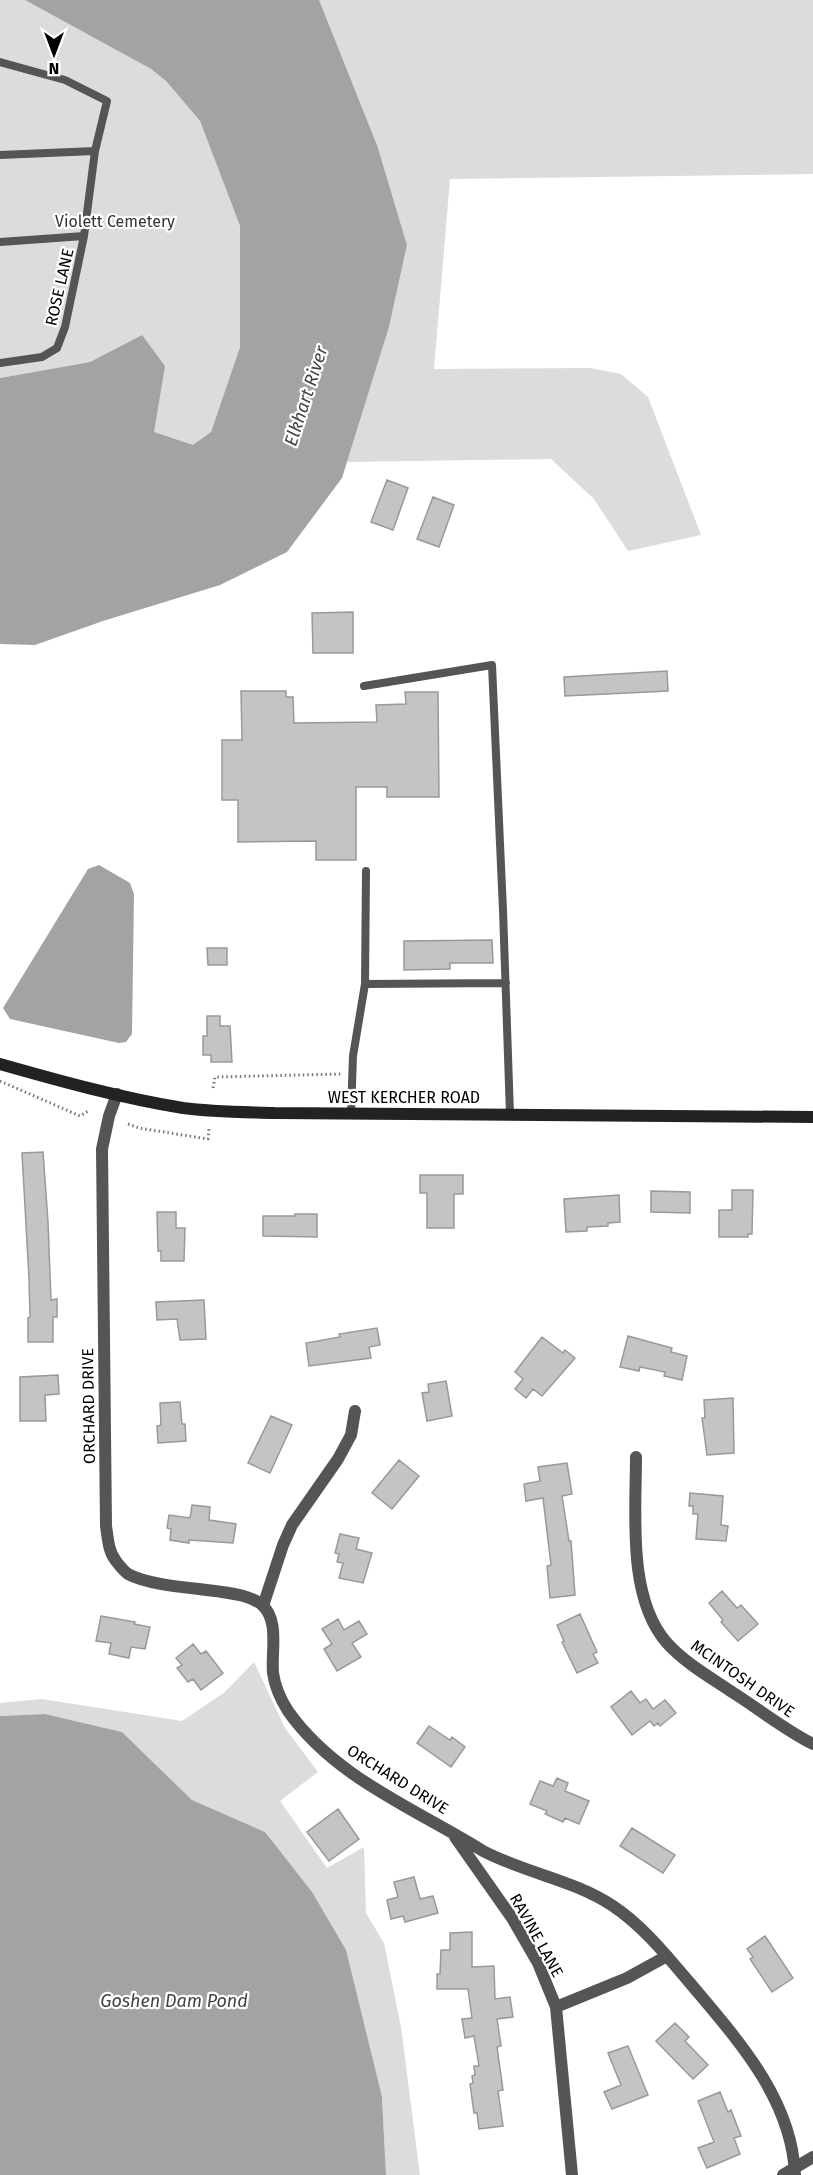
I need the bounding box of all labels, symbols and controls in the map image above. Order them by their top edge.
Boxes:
north arrow [24,24,84,84]
text: N [49,59,59,78]
park label: Violett Cemetery [55,212,175,231]
street label: ROSE LANE [41,247,78,328]
water label: Elkhart River [280,342,333,449]
street label: WEST KERCHER ROAD [328,1088,480,1107]
street label: ORCHARD DRIVE [78,1348,99,1464]
street label: MCINTOSH DRIVE [687,1636,798,1721]
street label: ORCHARD DRIVE [344,1741,452,1818]
street label: RAVINE LANE [506,1890,567,1980]
water label: Goshen Dam Pond [100,1990,248,2012]

